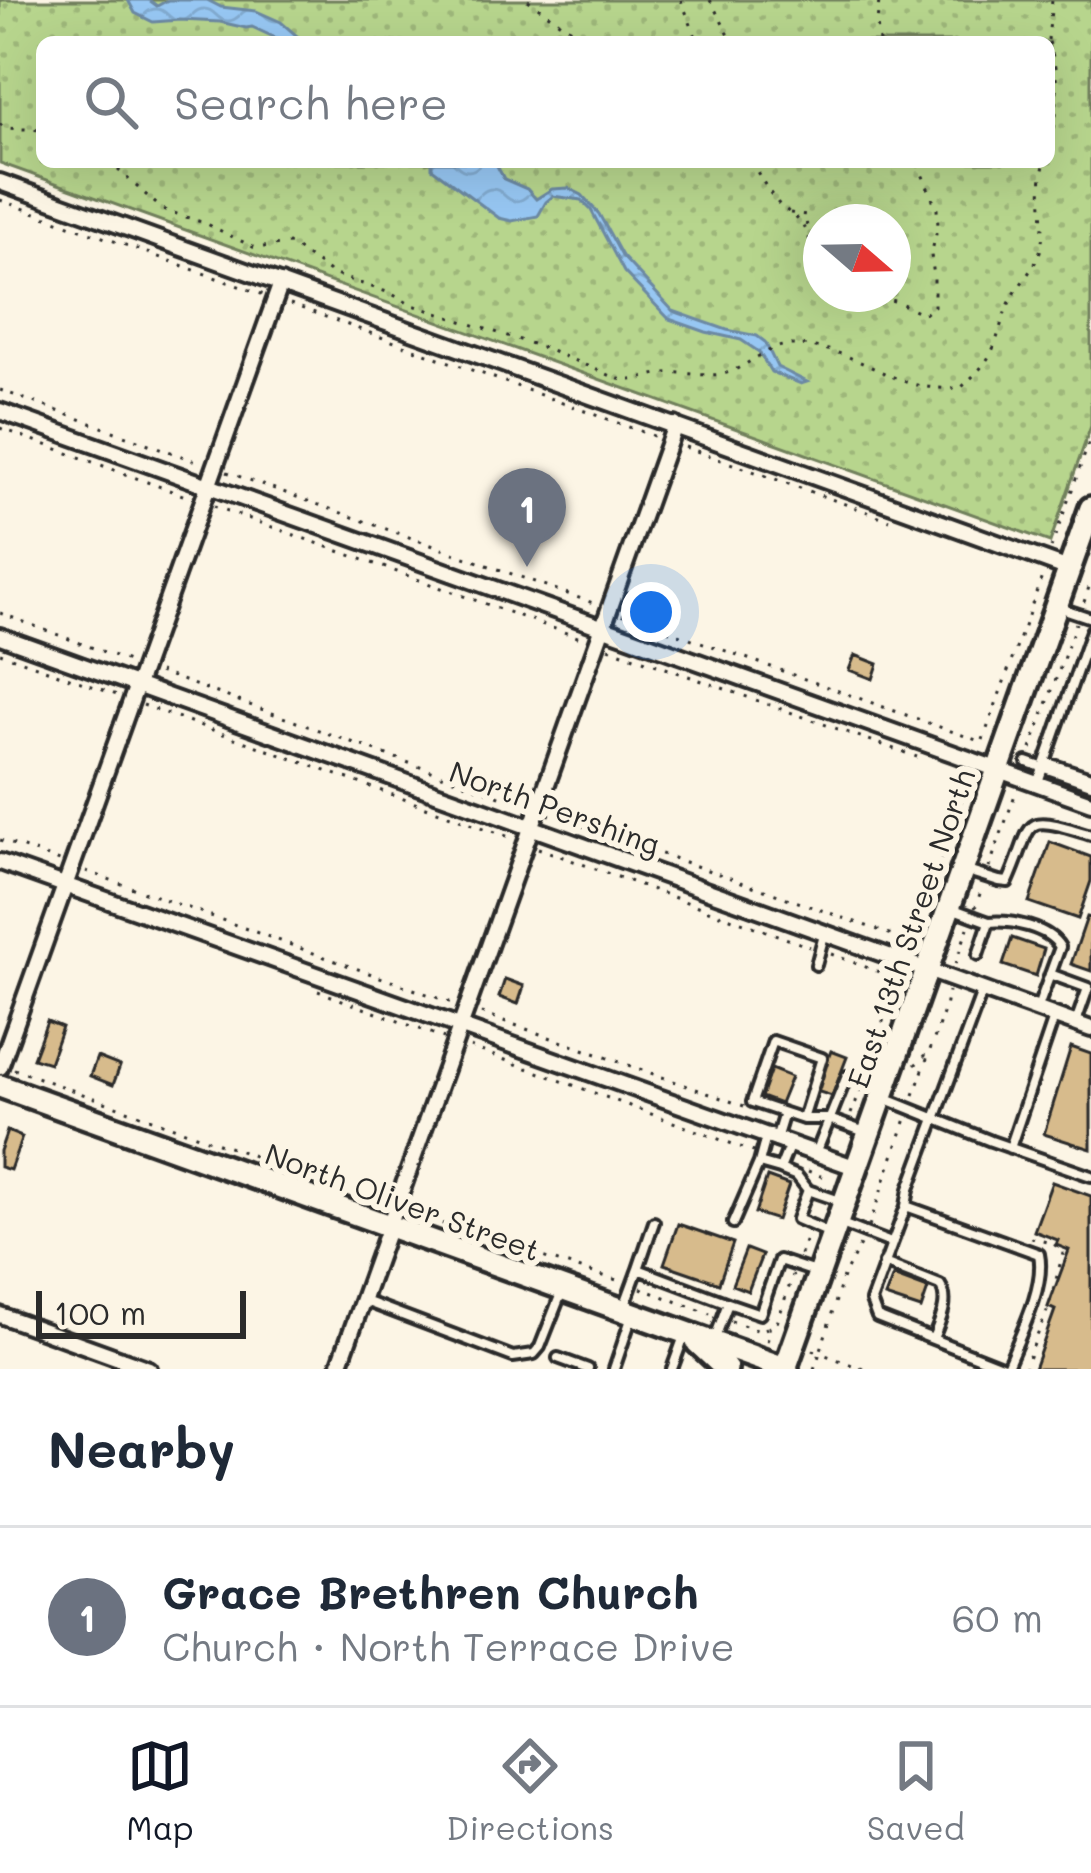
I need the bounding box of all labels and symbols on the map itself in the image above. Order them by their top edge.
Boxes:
north arrow [803,204,911,312]
pin: 1 [488,468,566,567]
your location [621,582,681,642]
street label: North Pershing [444,750,666,864]
street label: East 13th Street North [837,764,983,1092]
street label: North Oliver Street [260,1133,546,1269]
scale bar [36,1285,246,1338]

